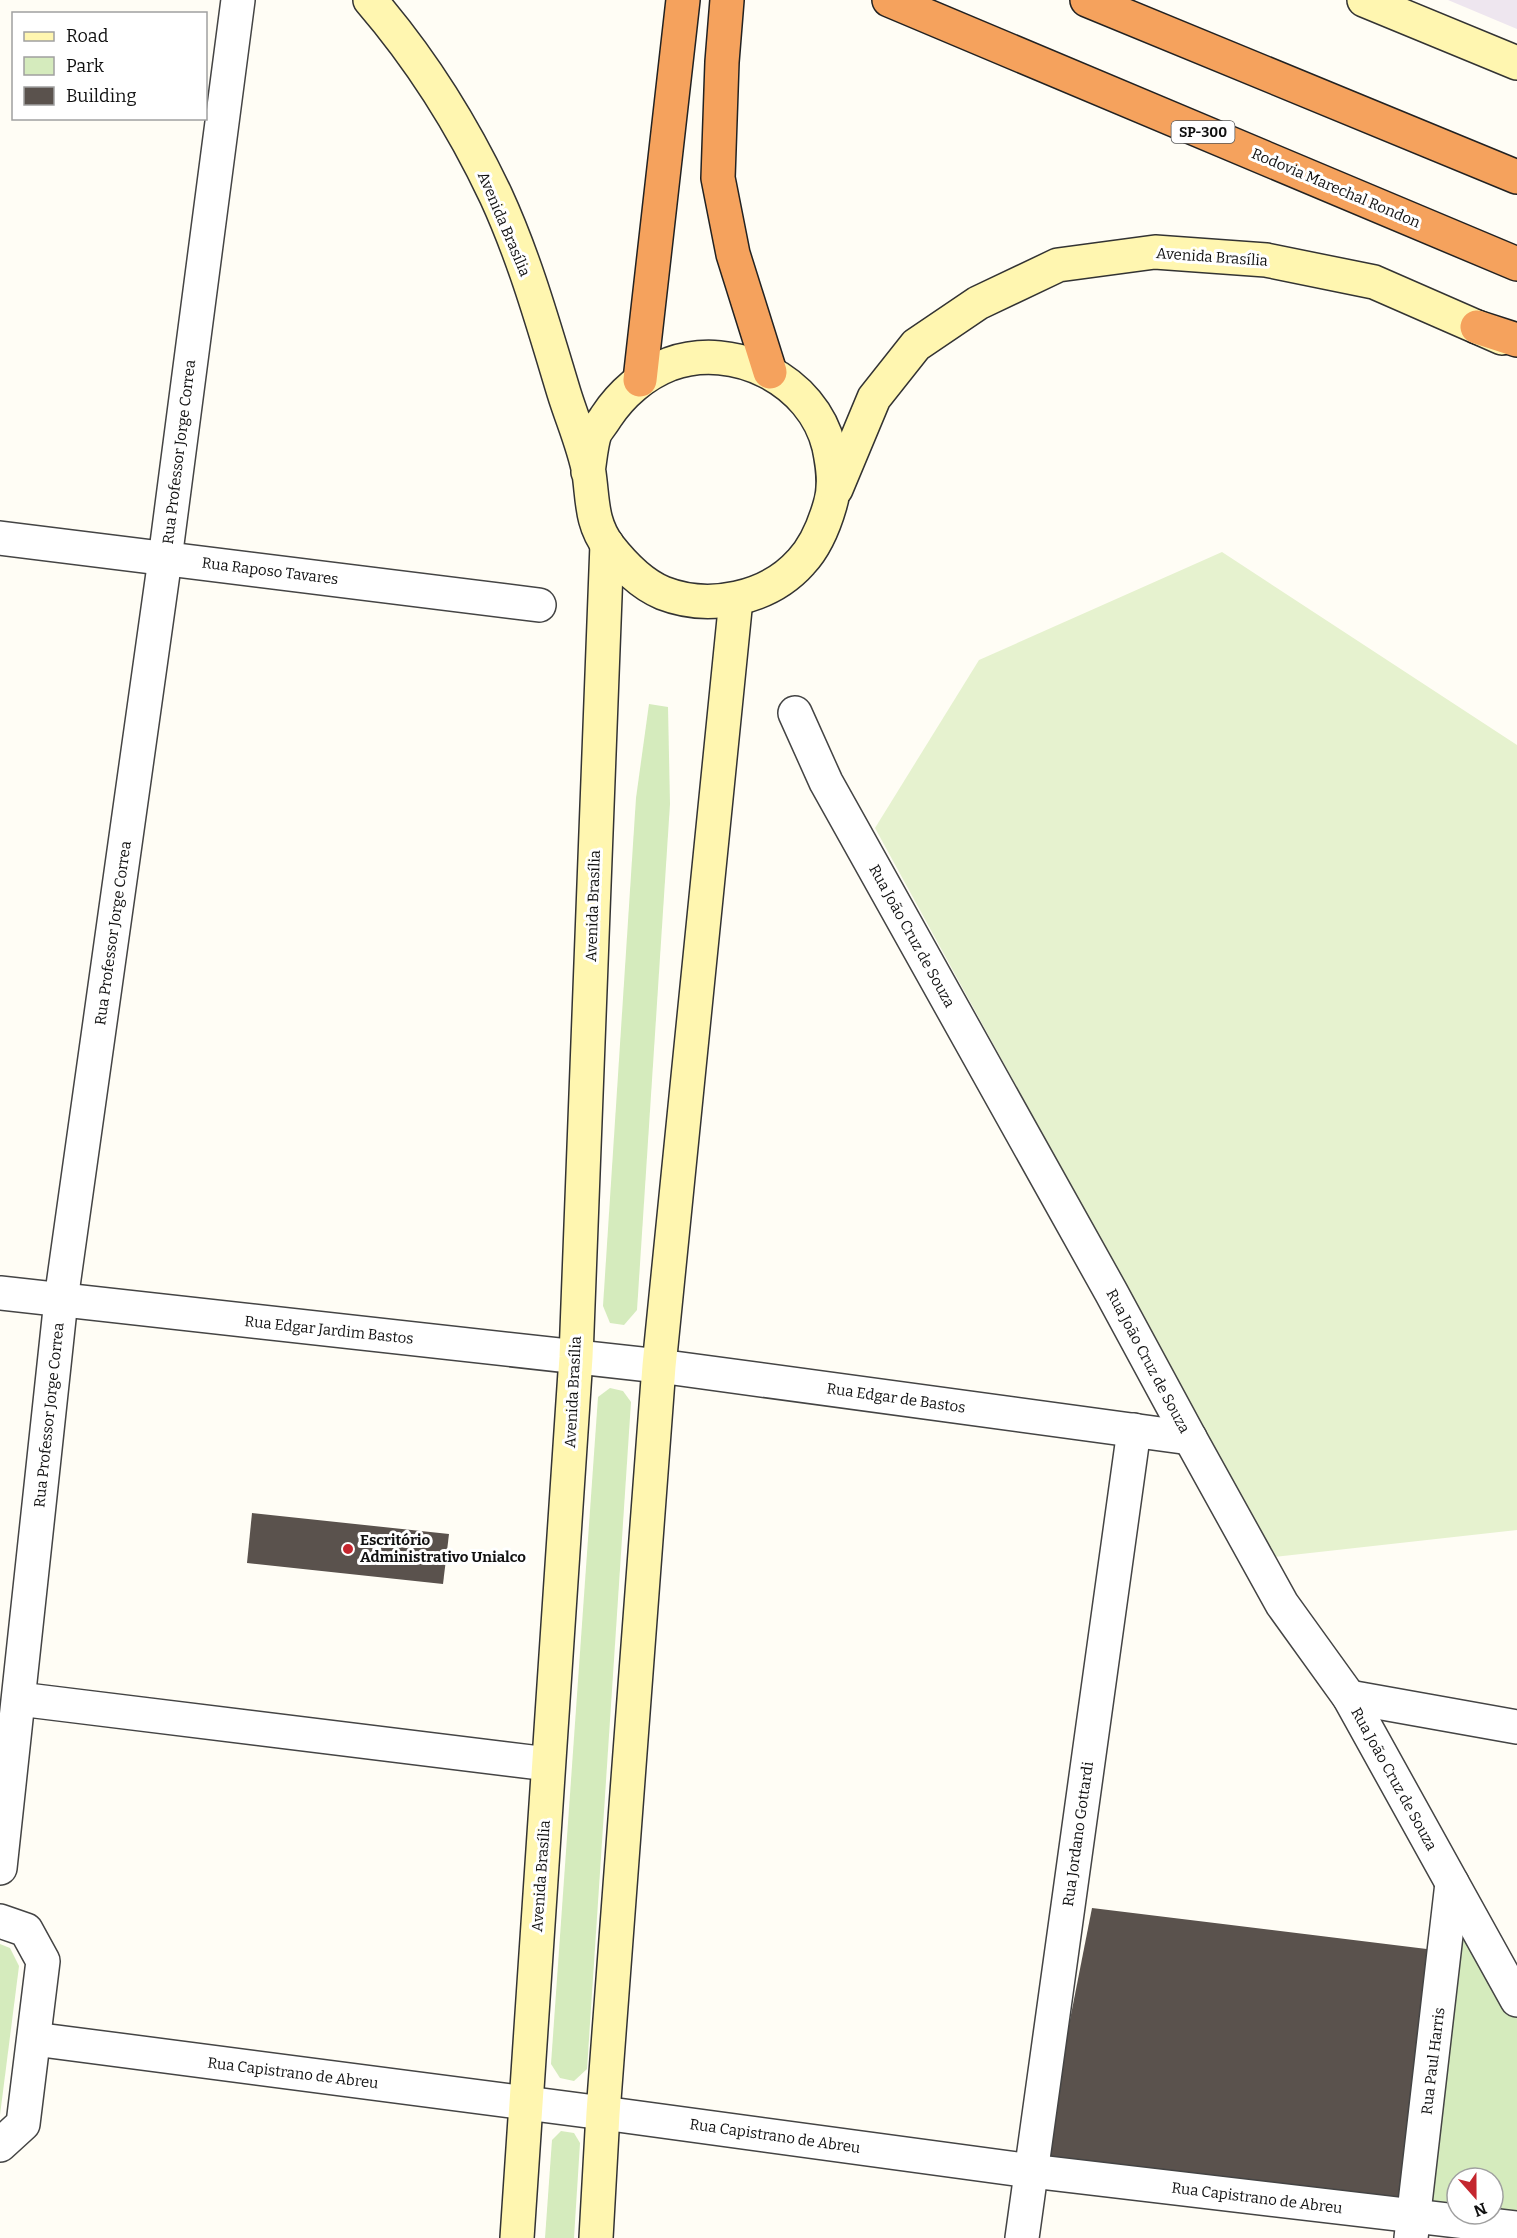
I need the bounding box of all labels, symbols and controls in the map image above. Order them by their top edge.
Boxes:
legend [12,12,207,120]
text: Road [66,25,109,47]
text: Park [66,55,105,77]
text: Building [66,85,137,107]
road number: SP-300 [1172,121,1234,143]
street label: Rodovia Marechal Rondon [1249,144,1423,232]
street label: Avenida Brasília [474,169,534,279]
street label: Avenida Brasília [1156,244,1268,270]
street label: Rua Professor Jorge Correa [159,359,199,545]
street label: Rua Raposo Tavares [201,554,339,588]
street label: Rua Professor Jorge Correa [91,840,135,1026]
street label: Avenida Brasília [582,850,604,962]
street label: Rua João Cruz de Souza [865,861,959,1011]
street label: Rua João Cruz de Souza [1102,1286,1194,1436]
street label: Rua Edgar Jardim Bastos [244,1312,414,1348]
street label: Rua Professor Jorge Correa [30,1322,68,1508]
street label: Avenida Brasília [561,1336,585,1448]
street label: Rua Edgar de Bastos [825,1379,967,1417]
place label: Escritório Administrativo Unialco [360,1531,526,1566]
marker: Escritório Administrativo Unialco [341,1542,355,1556]
street label: Rua João Cruz de Souza [1347,1704,1441,1854]
street label: Rua Jordano Gottardi [1059,1760,1097,1908]
street label: Avenida Brasília [528,1820,554,1932]
street label: Rua Paul Harris [1417,2006,1449,2116]
street label: Rua Capistrano de Abreu [206,2054,380,2092]
street label: Rua Capistrano de Abreu [688,2115,862,2157]
north arrow [1445,2166,1505,2226]
street label: Rua Capistrano de Abreu [1170,2179,1344,2217]
text: N [1471,2198,1489,2221]

